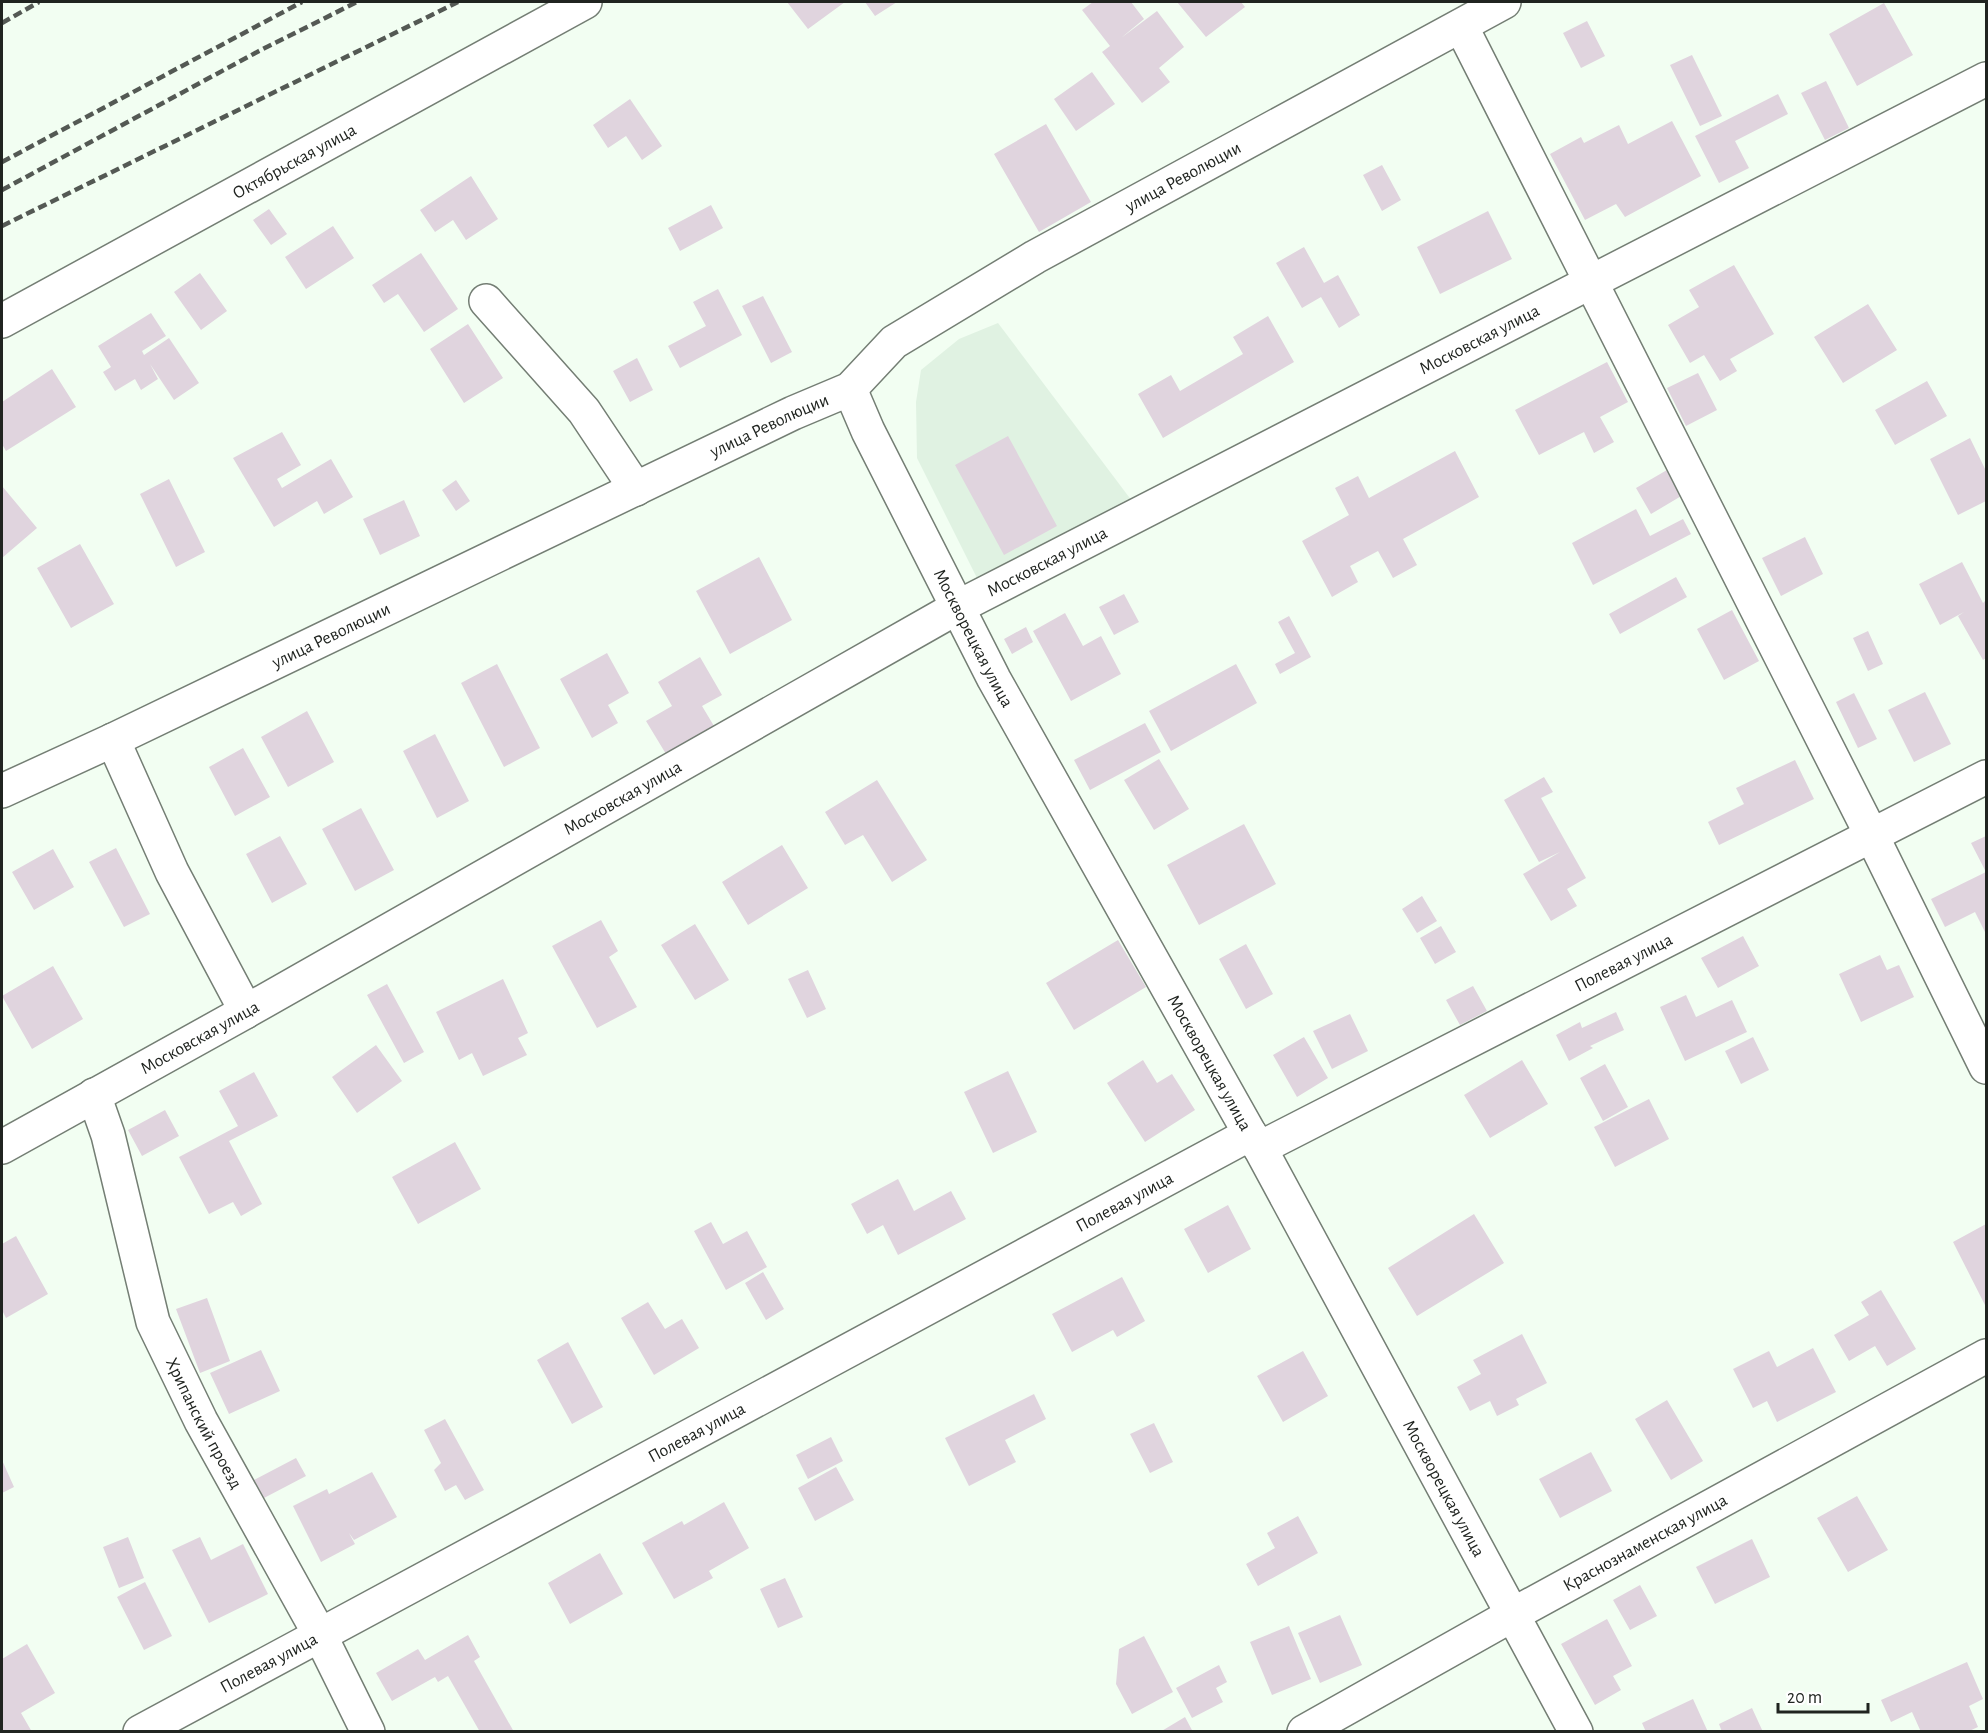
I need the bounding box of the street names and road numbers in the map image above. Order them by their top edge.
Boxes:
street label: Октябрьская улица [230,121,359,203]
street label: улица Революции [1122,139,1244,217]
street label: Московская улица [1417,302,1543,378]
street label: улица Революции [707,391,832,462]
street label: Московская улица [984,524,1110,600]
street label: Москворецкая улица [930,566,1016,711]
street label: улица Революции [269,600,393,673]
street label: Московская улица [561,758,685,839]
street label: Полевая улица [1572,931,1676,996]
street label: Москворецкая улица [1164,992,1254,1134]
street label: Московская улица [138,998,262,1078]
street label: Полевая улица [1073,1169,1176,1236]
street label: Хрипанский проезд [162,1355,245,1492]
street label: Полевая улица [645,1400,748,1467]
street label: Москворецкая улица [1399,1417,1488,1560]
street label: Краснознаменская улица [1560,1491,1730,1595]
street label: Полевая улица [217,1630,321,1697]

